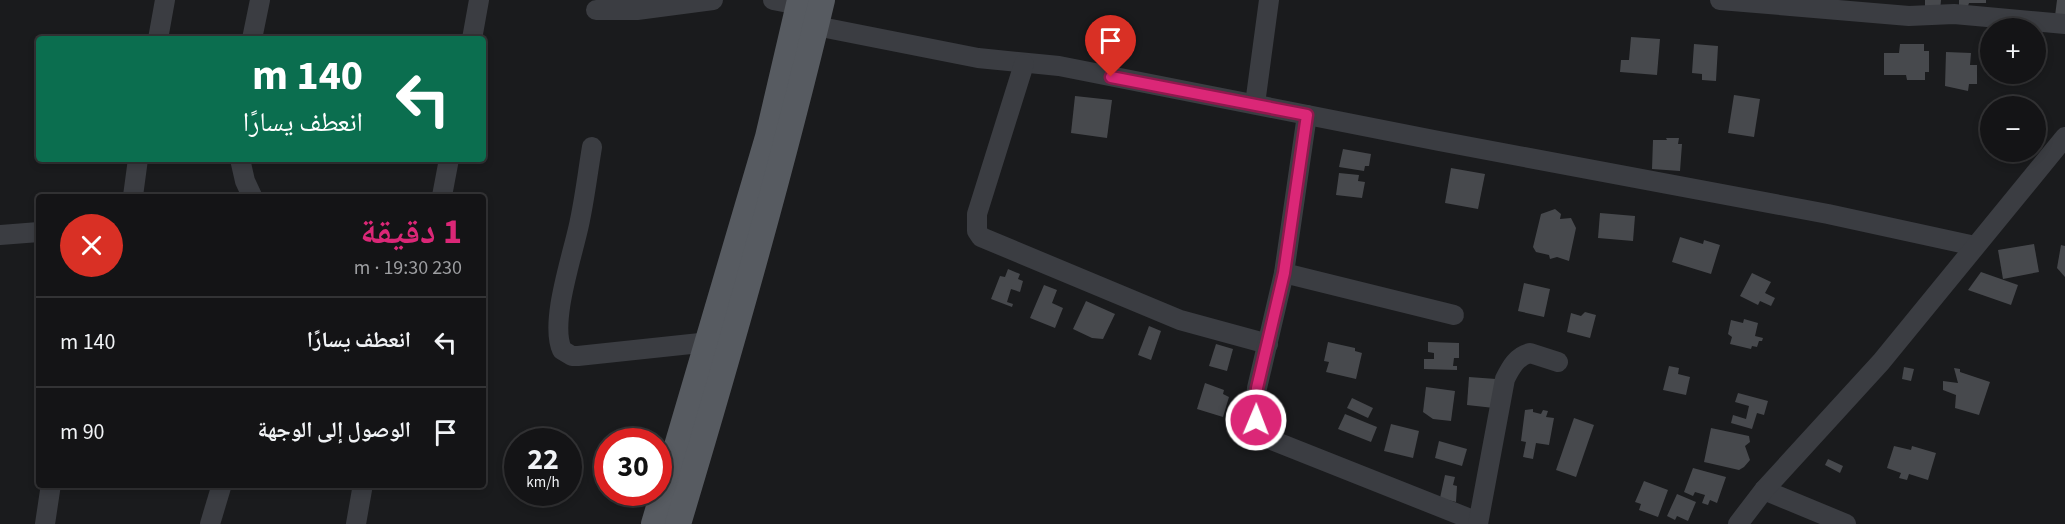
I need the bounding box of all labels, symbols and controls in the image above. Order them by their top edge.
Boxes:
pin [1085,15,1136,77]
map controls [1980,18,2046,162]
button: + [1980,18,2046,84]
icon: arrive [1094,24,1127,57]
text: 140 m [252,46,363,106]
icon: left [384,60,462,138]
button: − [1980,96,2046,162]
text: انعطف يسارًا [243,103,363,142]
text: 1 دقيقة [360,206,462,257]
button: close [60,214,123,277]
text: 230 m · 19:30 [354,254,462,282]
text: انعطف يسارًا [307,324,411,356]
text: 140 m [60,326,115,358]
icon: left [429,326,462,359]
position arrow [1224,388,1288,452]
text: الوصول إلى الوجهة [258,414,411,446]
text: 90 m [60,416,105,448]
icon: arrive [429,416,462,449]
speed limit sign: 30 [594,428,672,506]
text: 22 [527,438,559,481]
text: km/h [526,472,560,493]

